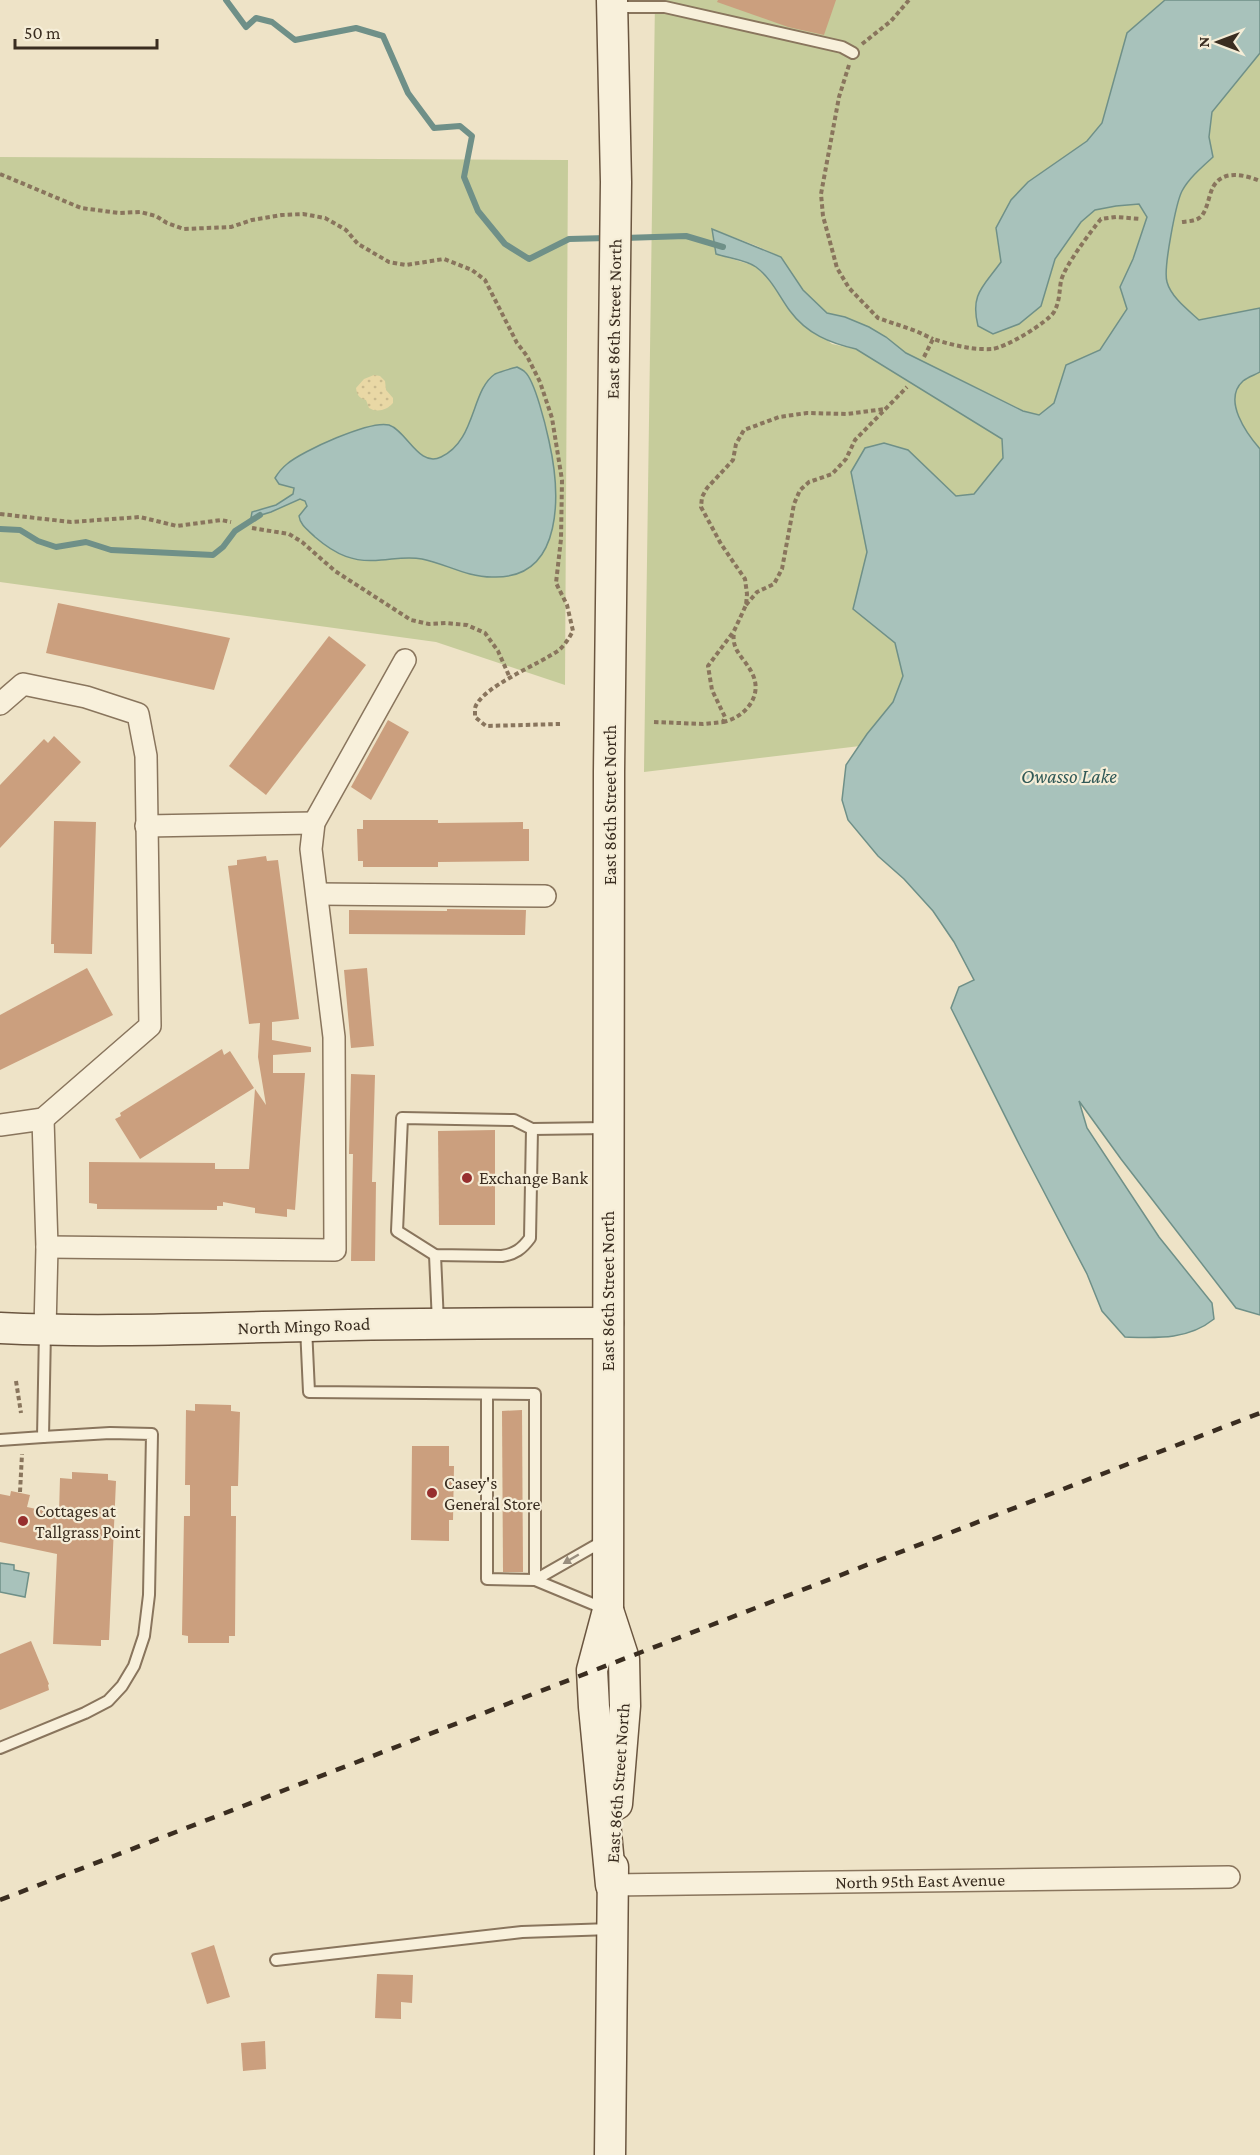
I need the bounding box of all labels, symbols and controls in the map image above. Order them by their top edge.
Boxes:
scale bar [15,12,158,50]
north arrow [1188,12,1248,72]
text: 50 m [24,23,61,43]
text: N [1195,36,1212,47]
street label: East 86th Street North [603,238,625,399]
street label: East 86th Street North [600,724,620,885]
water label: Owasso Lake [1021,765,1117,787]
place label: Exchange Bank [479,1168,588,1188]
marker: Exchange Bank [460,1171,474,1185]
street label: East 86th Street North [598,1210,618,1371]
street label: North Mingo Road [237,1314,371,1338]
place label: Casey's General Store [444,1473,541,1514]
marker: Casey's General Store [425,1486,439,1500]
place label: Cottages at Tallgrass Point [35,1501,142,1542]
marker: Cottages at Tallgrass Point [16,1514,30,1528]
one-way arrow [563,1554,580,1564]
street label: East 86th Street North [602,1702,634,1864]
street label: North 95th East Avenue [835,1870,1005,1892]

